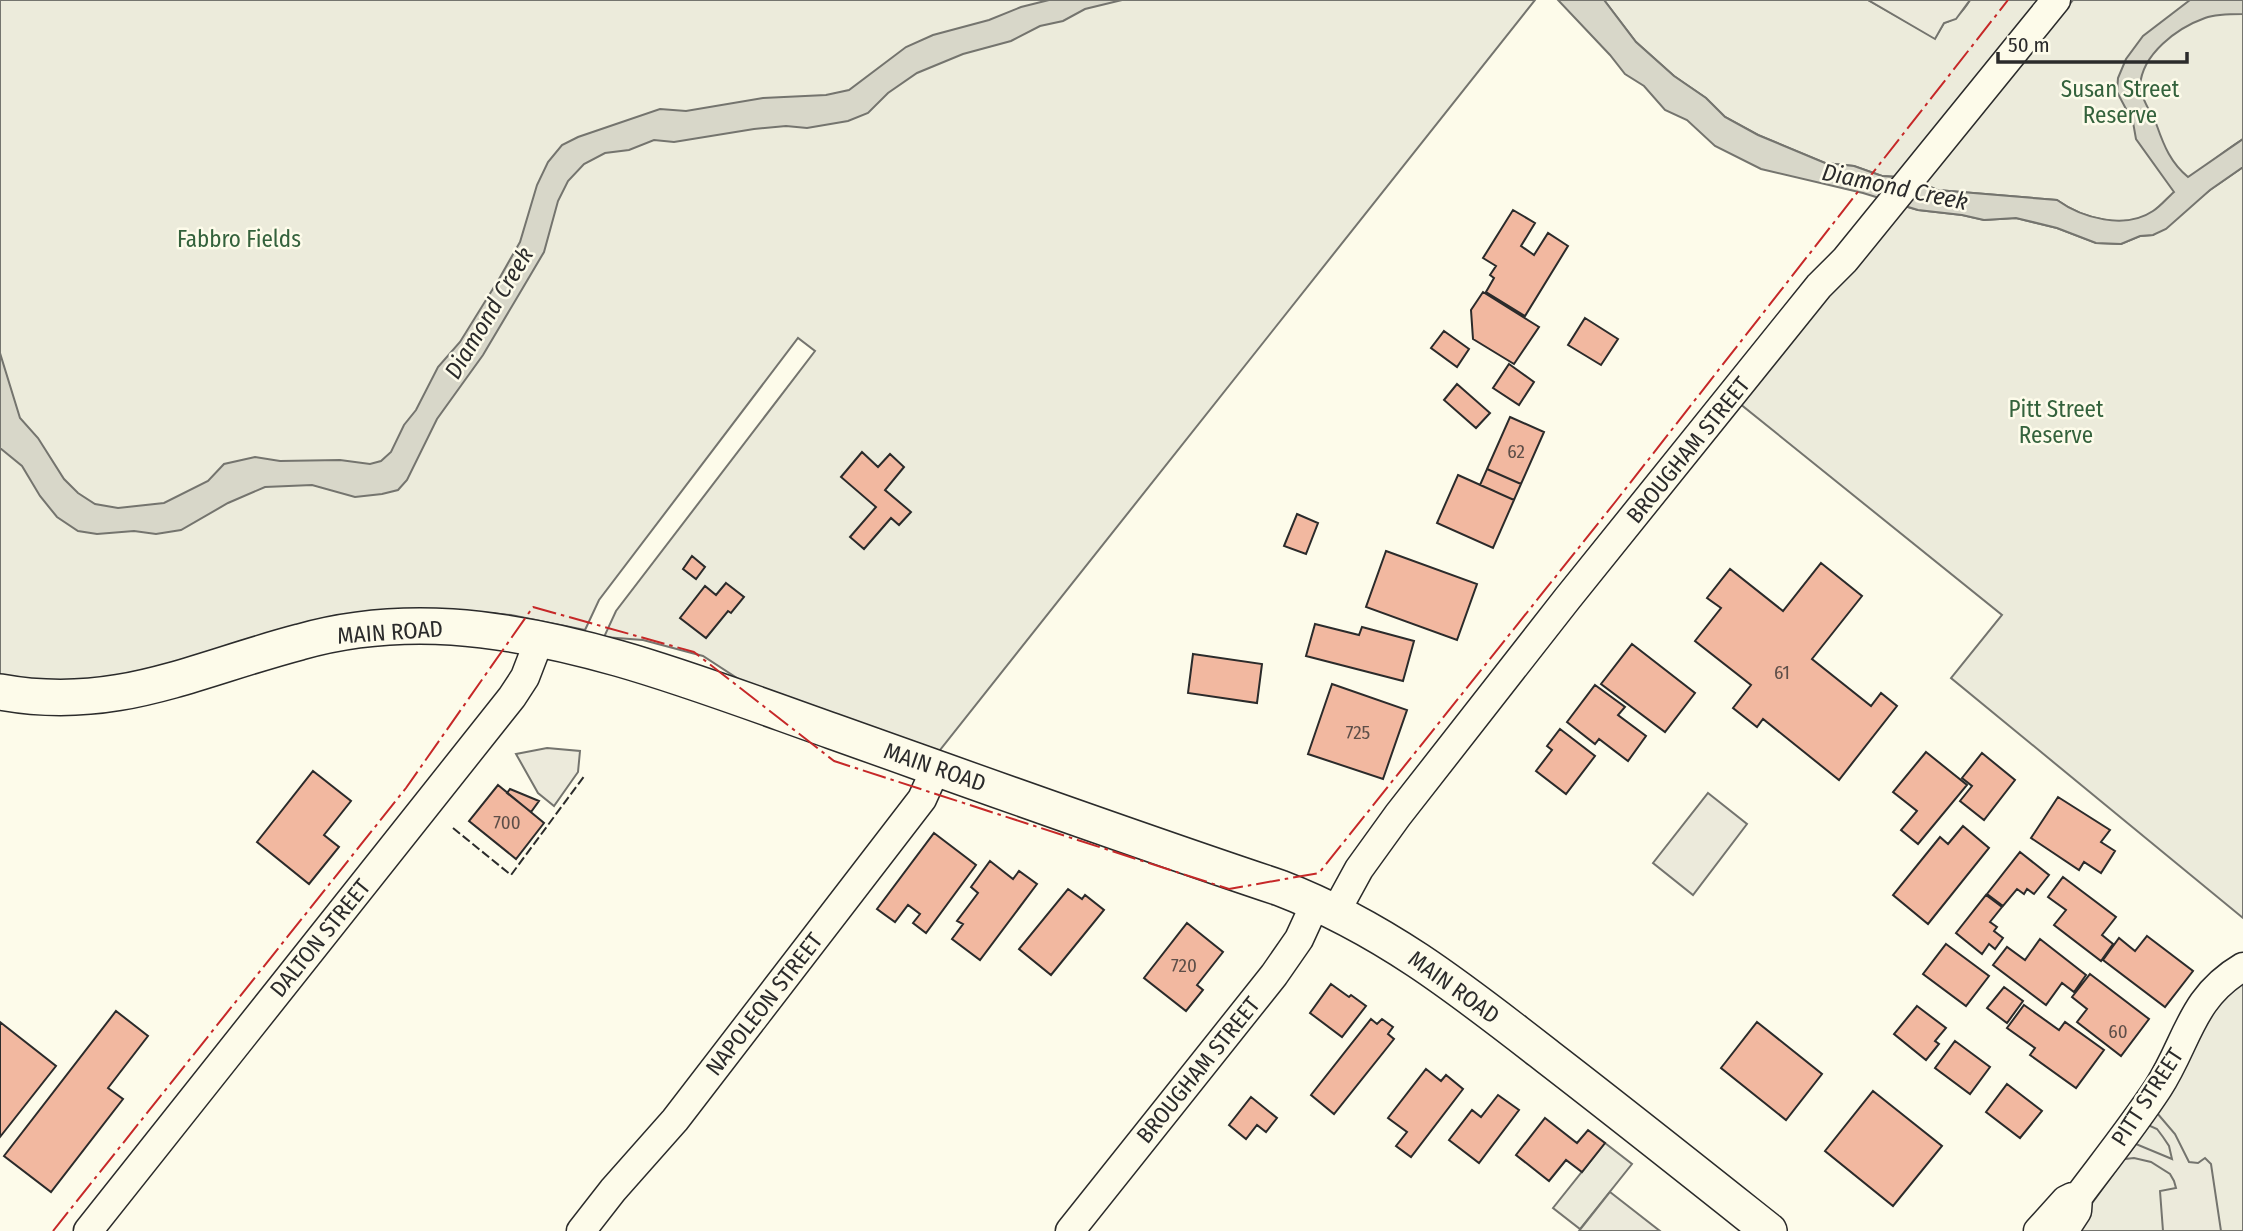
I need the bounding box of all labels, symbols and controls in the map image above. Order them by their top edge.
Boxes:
scale bar [1998,21,2187,65]
text: 50 m [2008,32,2050,58]
park label: Susan Street Reserve [2061,75,2180,129]
water label: Diamond Creek [1820,158,1971,216]
park label: Fabbro Fields [177,225,301,253]
water label: Diamond Creek [439,242,539,384]
street label: BROUGHAM STREET [1620,371,1756,529]
park label: Pitt Street Reserve [2009,395,2104,449]
house number: 62 [1507,440,1525,463]
street label: MAIN ROAD [336,614,444,650]
house number: 61 [1774,661,1790,684]
house number: 725 [1346,721,1370,744]
street label: MAIN ROAD [880,737,990,797]
house number: 700 [493,811,521,834]
street label: DALTON STREET [264,873,376,1003]
street label: NAPOLEON STREET [700,927,829,1081]
street label: MAIN ROAD [1403,945,1505,1029]
house number: 720 [1171,954,1197,977]
street label: BROUGHAM STREET [1130,991,1266,1149]
house number: 60 [2108,1020,2128,1043]
street label: PITT STREET [2105,1043,2189,1151]

